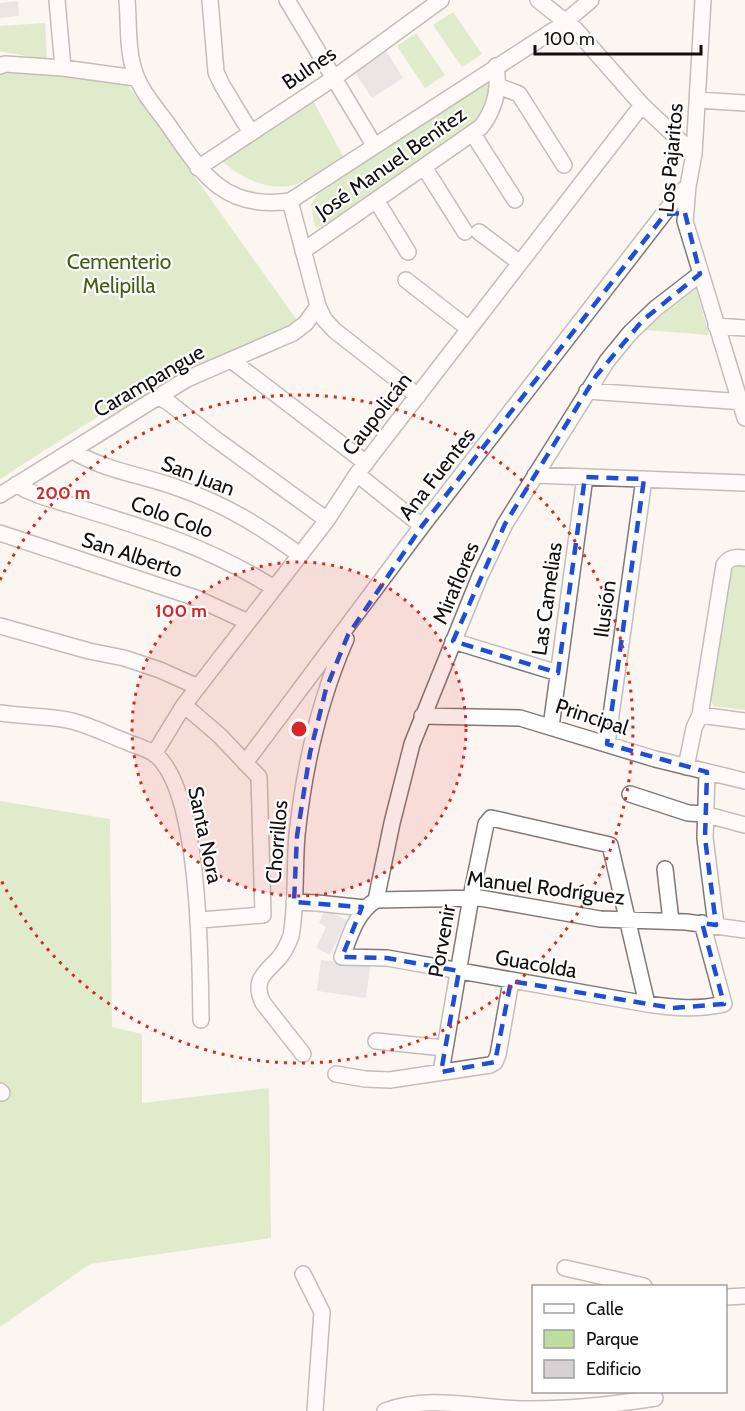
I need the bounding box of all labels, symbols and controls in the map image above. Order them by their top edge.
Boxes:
scale bar [535,18,702,56]
text: 100 m [544,28,595,50]
street label: Bulnes [277,40,341,95]
street label: José Manuel Benítez [310,101,471,224]
street label: Los Pajaritos [653,102,689,214]
park label: Cementerio Melipilla [67,249,171,298]
street label: Carampangue [89,339,209,422]
street label: Caupolicán [337,367,417,460]
street label: Ana Fuentes [393,423,480,525]
street label: San Juan [158,450,238,501]
text: 200 m [36,482,90,504]
street label: Colo Colo [128,490,217,543]
street label: San Alberto [79,527,186,583]
street label: Miraflores [427,538,484,628]
street label: Las Camelias [526,540,567,657]
street label: Ilusión [588,579,621,639]
text: 100 m [155,600,207,622]
street label: Principal [552,693,632,740]
centre of rings [289,719,309,739]
street label: Santa Nora [183,784,228,886]
street label: Chorrillos [260,799,293,885]
street label: Manuel Rodríguez [466,865,627,910]
street label: Porvenir [423,902,460,979]
street label: Guacolda [493,944,579,983]
legend [532,1285,727,1393]
text: Calle [586,1298,623,1320]
text: Parque [586,1328,639,1350]
text: Edificio [586,1358,641,1380]

